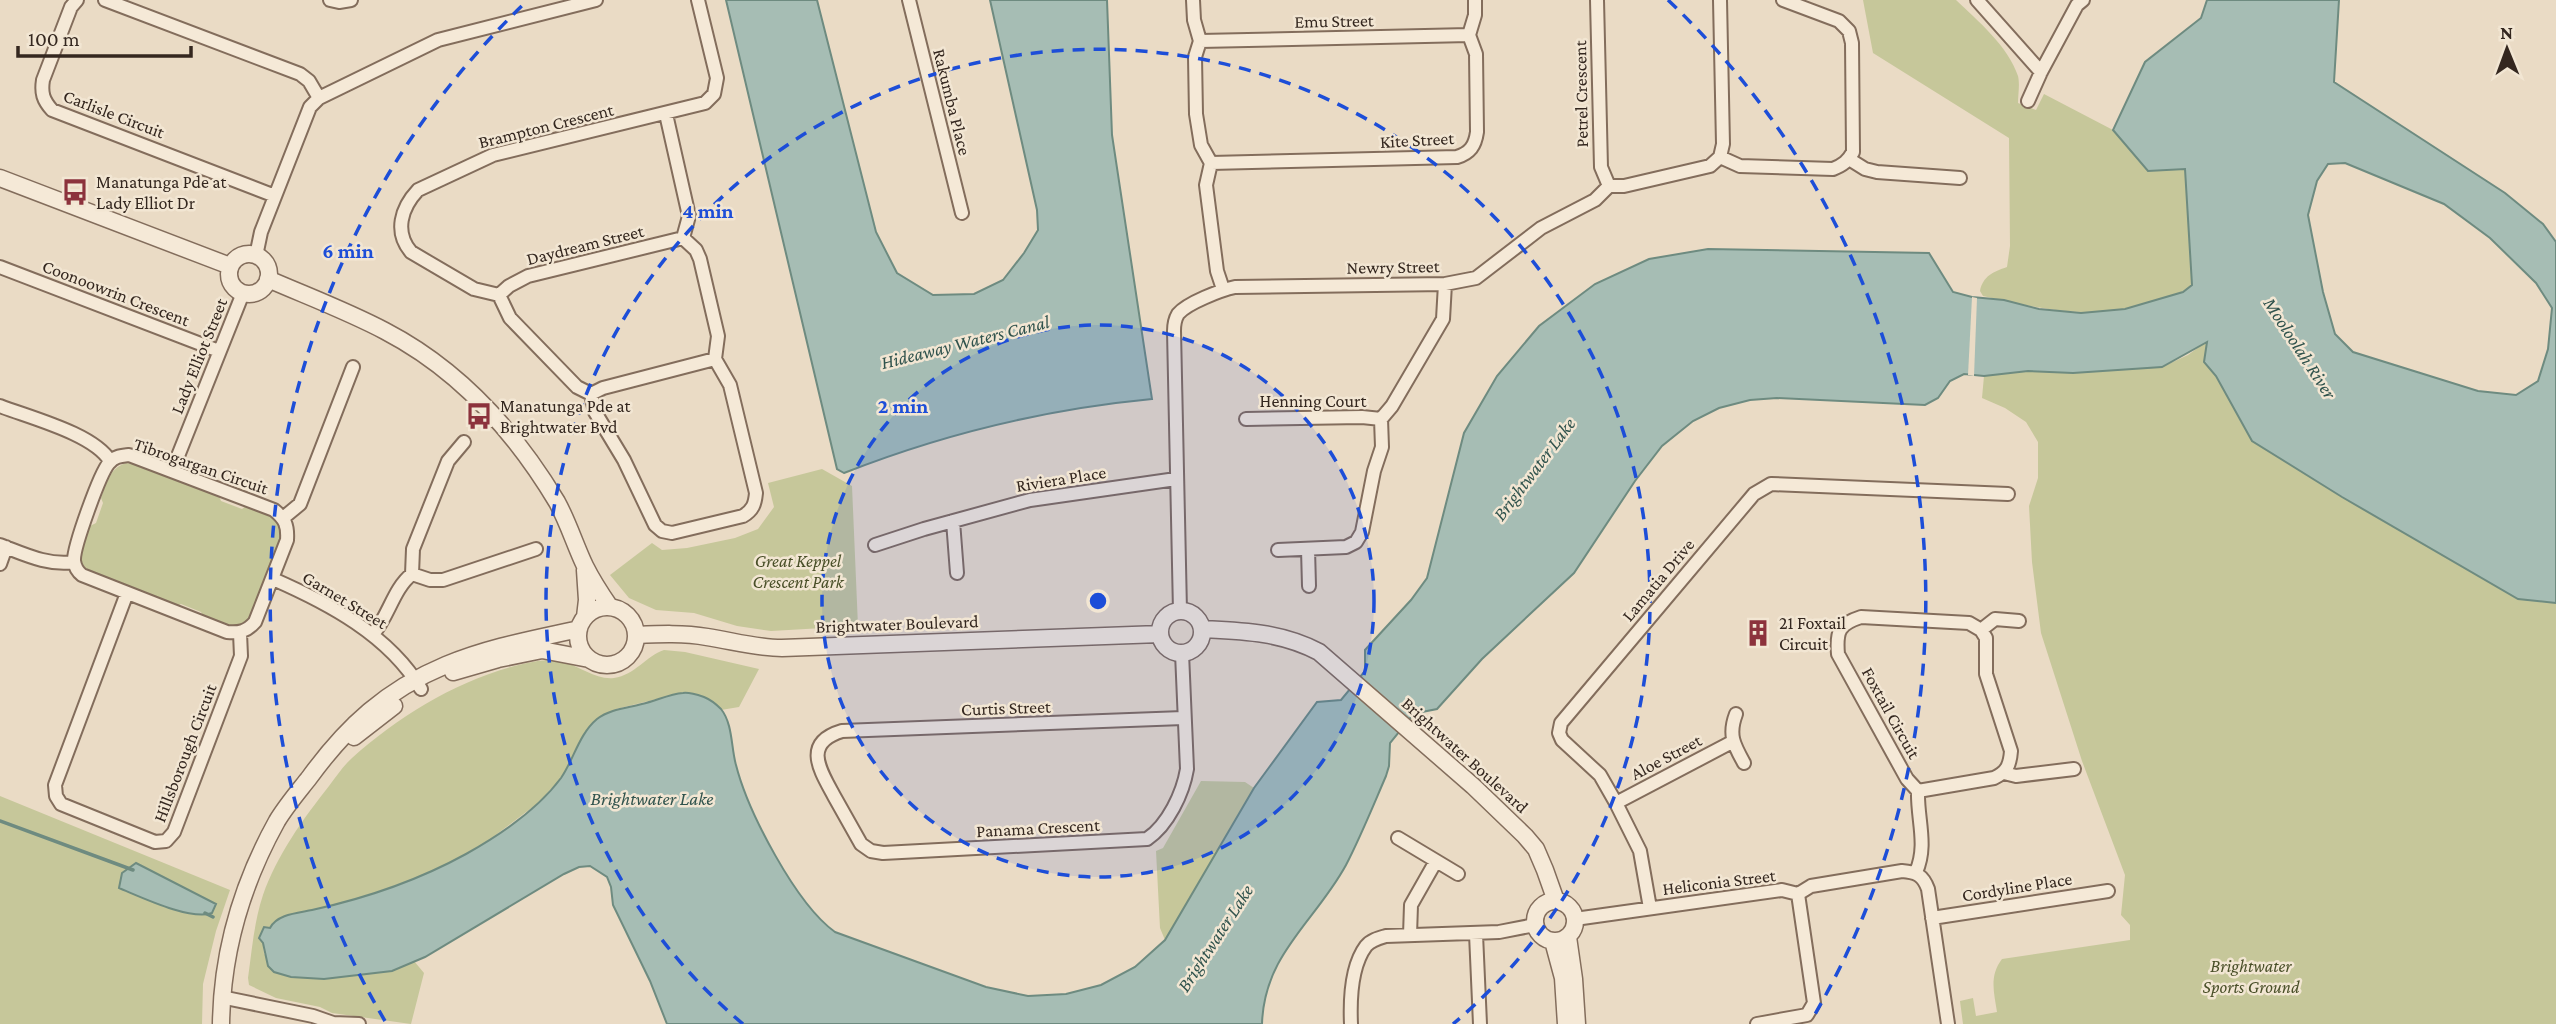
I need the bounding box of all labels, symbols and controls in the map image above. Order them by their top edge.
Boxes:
street label: Emu Street [1294,10,1375,32]
scale bar [18,14,191,58]
north arrow [2472,14,2542,84]
text: N [2500,22,2513,43]
text: 100 m [28,27,80,51]
street label: Petrel Crescent [1570,39,1592,148]
street label: Rakumba Place [929,47,975,157]
street label: Carlisle Circuit [61,86,168,143]
street label: Brampton Crescent [476,99,617,152]
street label: Kite Street [1379,128,1456,152]
place label: Manatunga Pde at Lady Elliot Dr [96,172,228,213]
bus stop icon: Manatunga Pde at Lady Elliot Dr [60,177,90,207]
text: 4 min [682,199,734,223]
street label: Daydream Street [524,221,647,269]
text: 6 min [322,239,374,263]
street label: Coonoowrin Crescent [40,256,193,331]
street label: Newry Street [1346,256,1441,278]
water label: Mooloolah River [2259,293,2341,404]
street label: Lady Elliot Street [167,294,232,417]
water label: Hideaway Waters Canal [879,311,1052,373]
street label: Henning Court [1260,391,1367,411]
text: 2 min [878,394,928,418]
place label: Manatunga Pde at Brightwater Bvd [500,396,632,437]
bus stop icon: Manatunga Pde at Brightwater Bvd [464,401,494,431]
water label: Brightwater Lake [1489,414,1579,524]
street label: Tibrogargan Circuit [131,434,272,499]
street label: Riviera Place [1015,462,1107,496]
street label: Lamatia Drive [1618,535,1698,625]
park label: Great Keppel Crescent Park [752,551,845,592]
street label: Garnet Street [299,567,392,634]
centre of rings [1086,589,1110,613]
street label: Brightwater Boulevard [815,611,979,637]
place label: 21 Foxtail Circuit [1779,613,1846,654]
building icon: 21 Foxtail Circuit [1743,618,1773,648]
street label: Foxtail Circuit [1858,664,1925,763]
street label: Hillsborough Circuit [149,680,221,825]
street label: Brightwater Boulevard [1398,693,1533,817]
street label: Curtis Street [961,696,1052,720]
street label: Aloe Street [1627,730,1706,784]
water label: Brightwater Lake [590,788,714,809]
street label: Panama Crescent [976,815,1101,841]
street label: Heliconia Street [1661,865,1778,899]
street label: Cordyline Place [1961,868,2073,906]
water label: Brightwater Lake [1173,881,1257,995]
park label: Brightwater Sports Ground [2203,956,2300,997]

